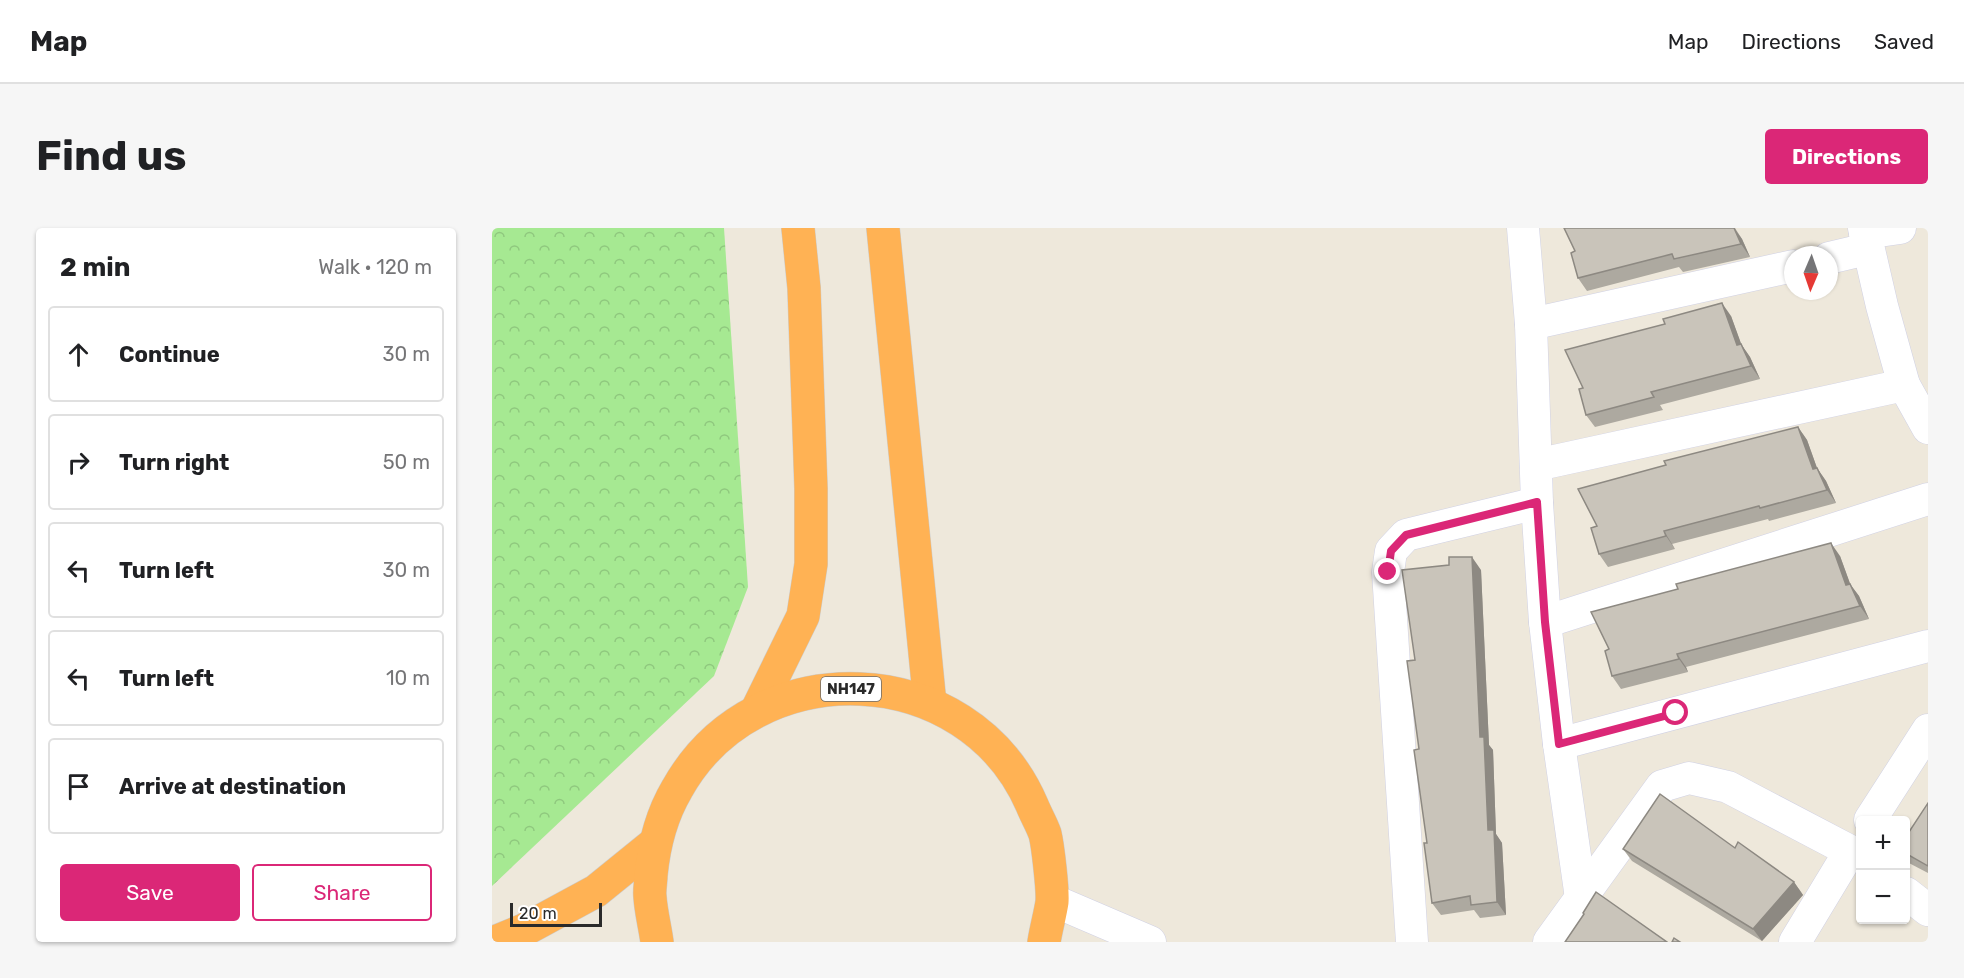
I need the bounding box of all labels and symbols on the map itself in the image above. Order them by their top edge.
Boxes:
north arrow [1784,246,1838,300]
route end [1374,558,1400,584]
road number: NH147 [821,677,881,701]
route start [1662,699,1688,725]
scale bar [510,900,602,928]

